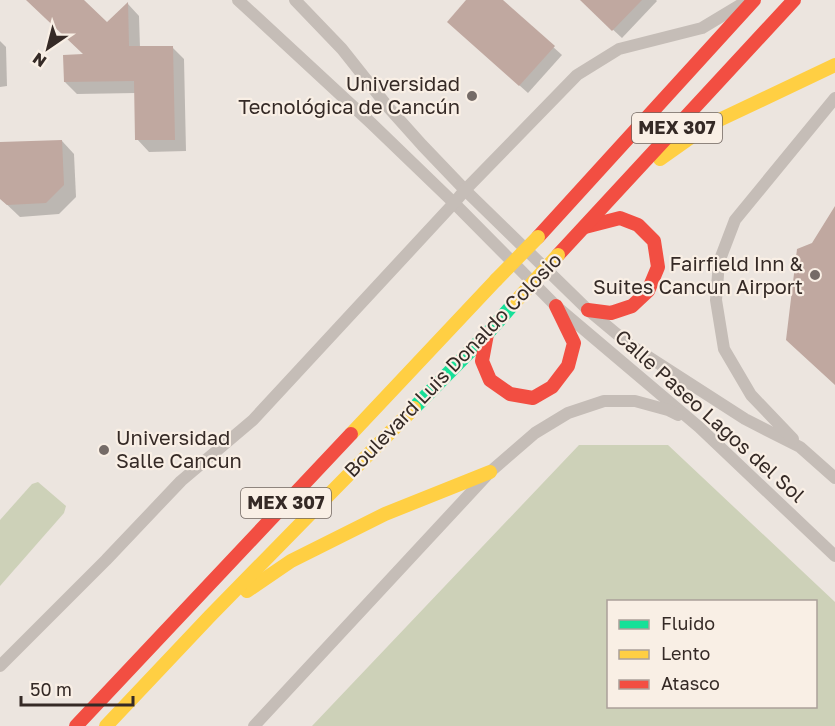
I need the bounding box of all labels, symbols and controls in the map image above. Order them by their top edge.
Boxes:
north arrow [18,18,78,78]
text: N [29,49,50,72]
place label: Universidad Tecnológica de Cancún [238,71,460,118]
marker: Universidad Tecnológica de Cancún [465,89,479,103]
road number: MEX 307 [632,113,722,143]
street label: Boulevard Luis Donaldo Colosio [339,247,566,481]
place label: Fairfield Inn & Suites Cancun Airport [593,251,804,298]
marker: Fairfield Inn & Suites Cancun Airport [808,268,822,282]
street label: Calle Paseo Lagos del Sol [611,324,810,507]
place label: Universidad Salle Cancun [116,425,242,472]
marker: Universidad Salle Cancun [97,443,111,457]
road number: MEX 307 [241,488,331,518]
legend [607,600,817,708]
text: Fluido [661,612,715,634]
text: Lento [661,642,710,664]
scale bar [21,669,134,707]
text: Atasco [661,672,720,694]
text: 50 m [30,678,72,700]

